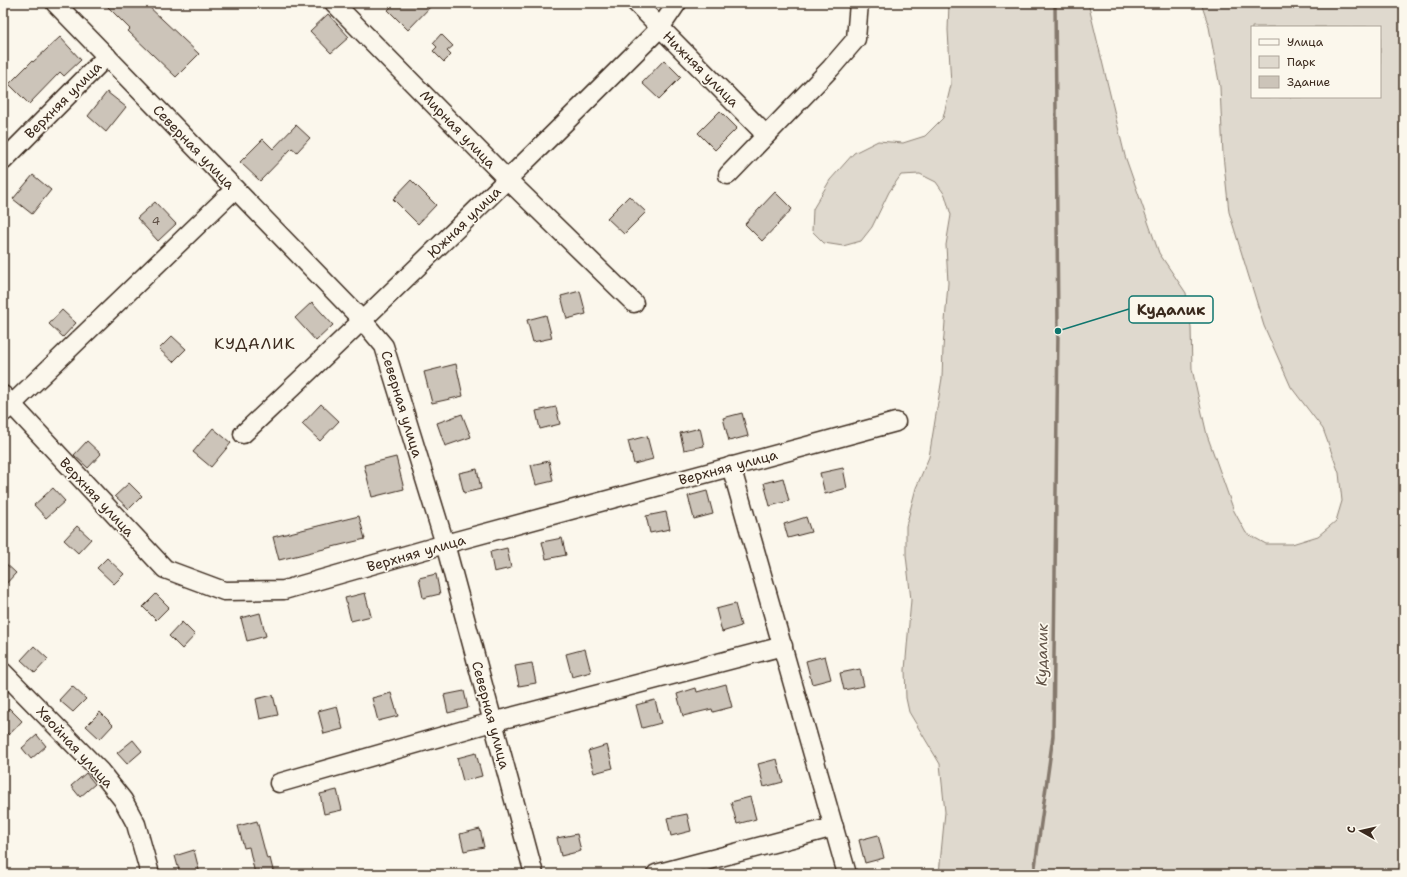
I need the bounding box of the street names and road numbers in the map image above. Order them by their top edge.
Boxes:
street label: Нижняя улица [659,27,743,111]
street label: Верхняя улица [21,57,106,142]
street label: Мирная улица [416,86,500,172]
street label: Северная улица [149,101,239,193]
street label: Южная улица [423,182,505,262]
street label: Северная улица [377,348,427,460]
street label: Верхняя улица [677,445,780,489]
street label: Верхняя улица [56,454,138,541]
street label: Верхняя улица [365,530,468,576]
street label: Северная улица [468,659,514,771]
street label: Хвойная улица [33,702,118,792]

